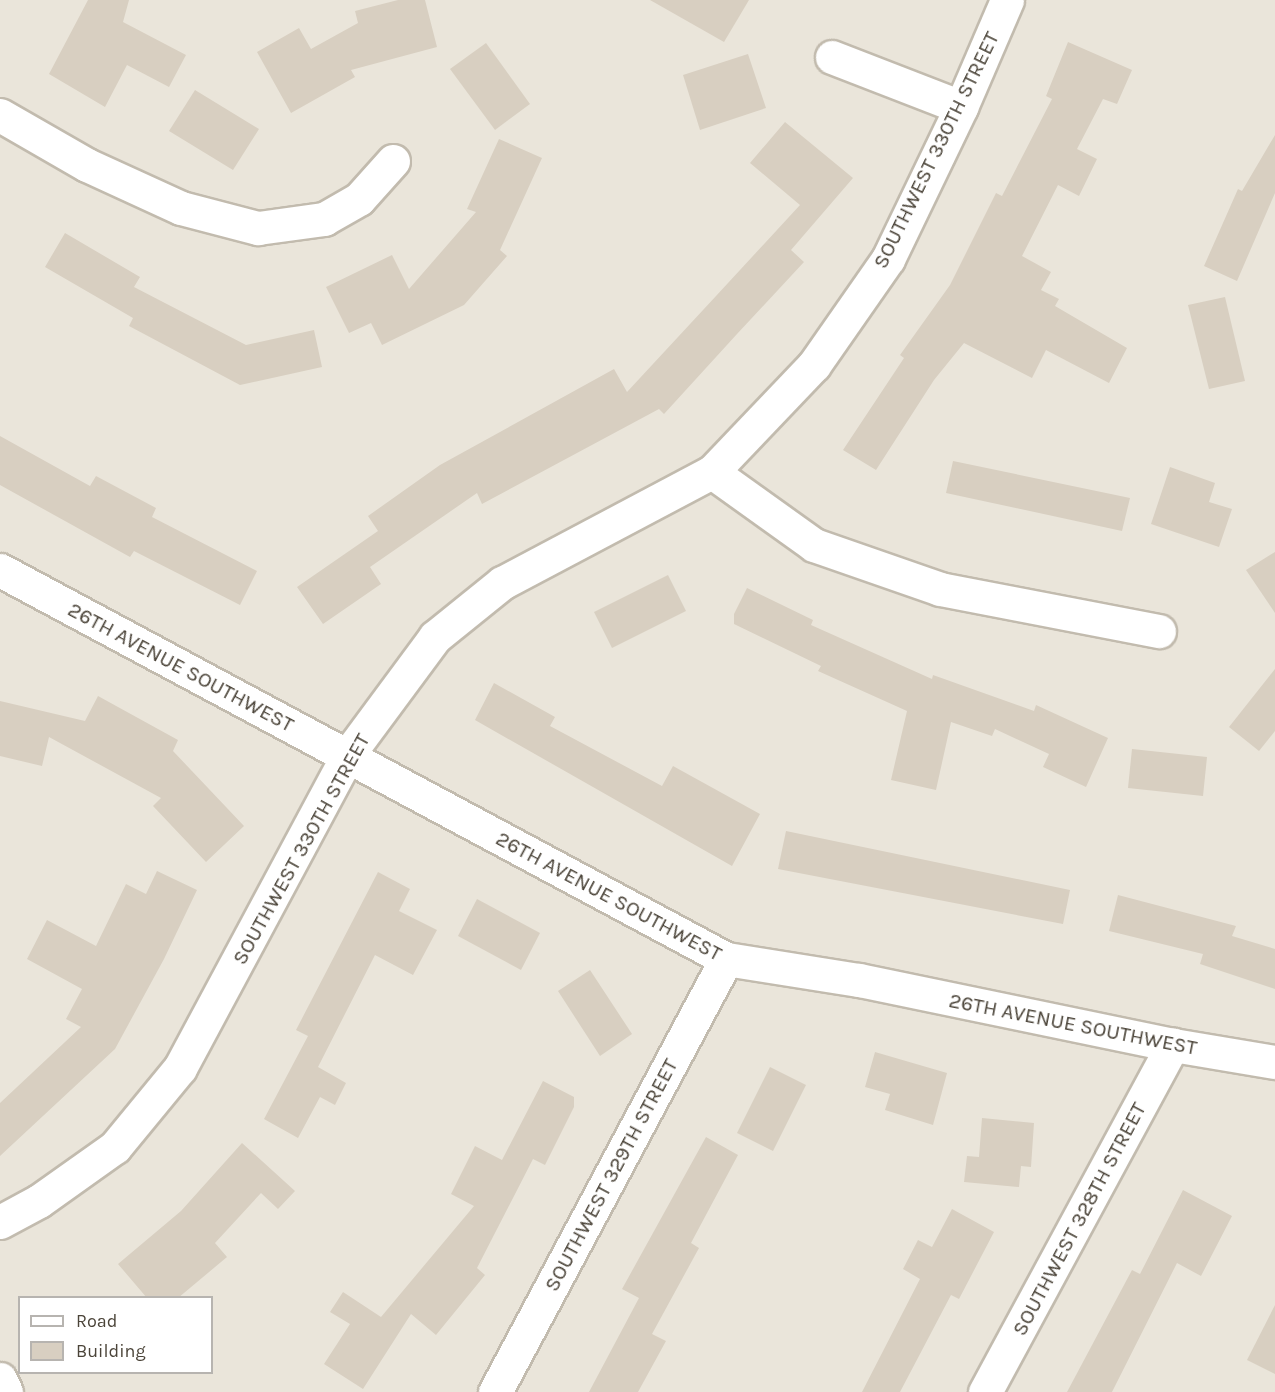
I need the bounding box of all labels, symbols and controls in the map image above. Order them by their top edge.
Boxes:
street label: SOUTHWEST 330TH STREET [868,28,1004,272]
street label: 26TH AVENUE SOUTHWEST [64,597,298,737]
street label: SOUTHWEST 330TH STREET [227,729,375,969]
street label: 26TH AVENUE SOUTHWEST [492,826,726,966]
street label: 26TH AVENUE SOUTHWEST [947,988,1199,1060]
street label: SOUTHWEST 329TH STREET [539,1054,683,1296]
street label: SOUTHWEST 328TH STREET [1007,1098,1151,1340]
legend [18,1296,213,1374]
text: Road [76,1310,117,1332]
text: Building [76,1340,146,1362]

